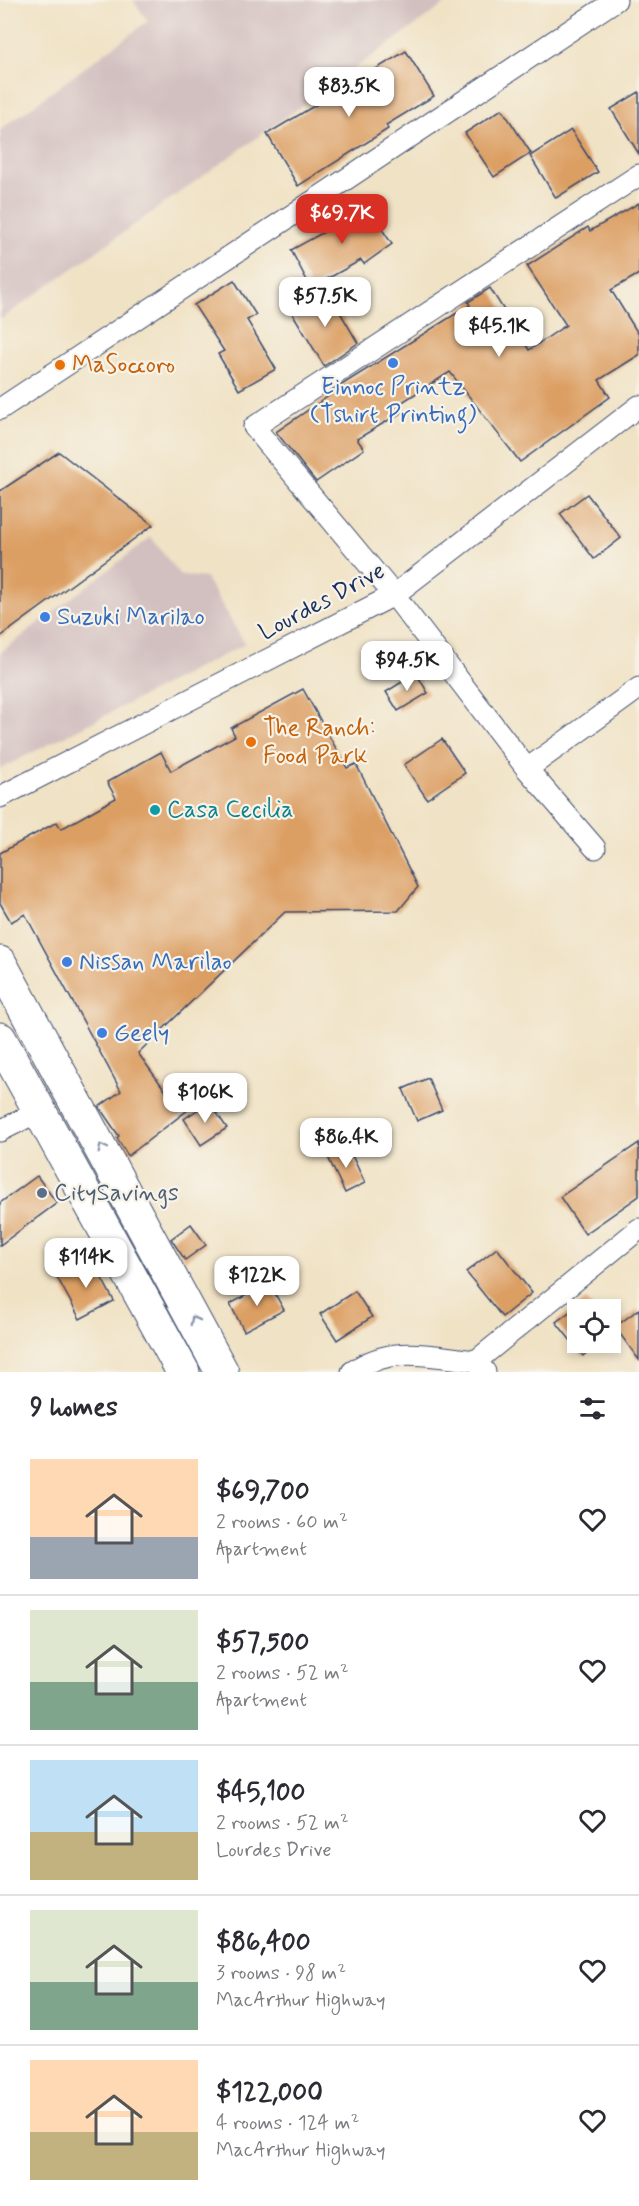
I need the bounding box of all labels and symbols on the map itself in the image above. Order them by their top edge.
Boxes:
pin: $83.5K [300,67,398,118]
pin: $69.7K [293,194,391,245]
pin: $57.5K [276,277,374,328]
pin: $45.1K [450,307,548,358]
place label: MaSoccoro [72,350,175,381]
marker: Einnoc Printz (Tshirt Printing) [386,356,400,370]
marker: MaSoccoro [53,358,67,372]
place label: Einnoc Printz (Tshirt Printing) [310,372,477,434]
street label: Lourdes Drive [254,556,390,648]
place label: Suzuki Marilao [57,602,205,633]
marker: Suzuki Marilao [38,610,52,624]
pin: $94.5K [358,641,456,692]
place label: The Ranch: Food Park [263,713,376,772]
marker: The Ranch: Food Park [244,735,258,749]
place label: Casa Cecilia [167,795,294,826]
marker: Casa Cecilia [148,803,162,817]
place label: Nissan Marilao [79,947,232,978]
marker: Nissan Marilao [60,955,74,969]
place label: Geely [114,1018,169,1049]
marker: Geely [95,1026,109,1040]
pin: $106K [163,1073,247,1124]
pin: $86.4K [297,1118,395,1169]
one-way arrow [98,1144,109,1155]
place label: CitySavings [54,1178,179,1209]
marker: CitySavings [35,1186,49,1200]
pin: $114K [44,1238,128,1289]
pin: $122K [215,1256,299,1307]
one-way arrow [190,1316,201,1327]

